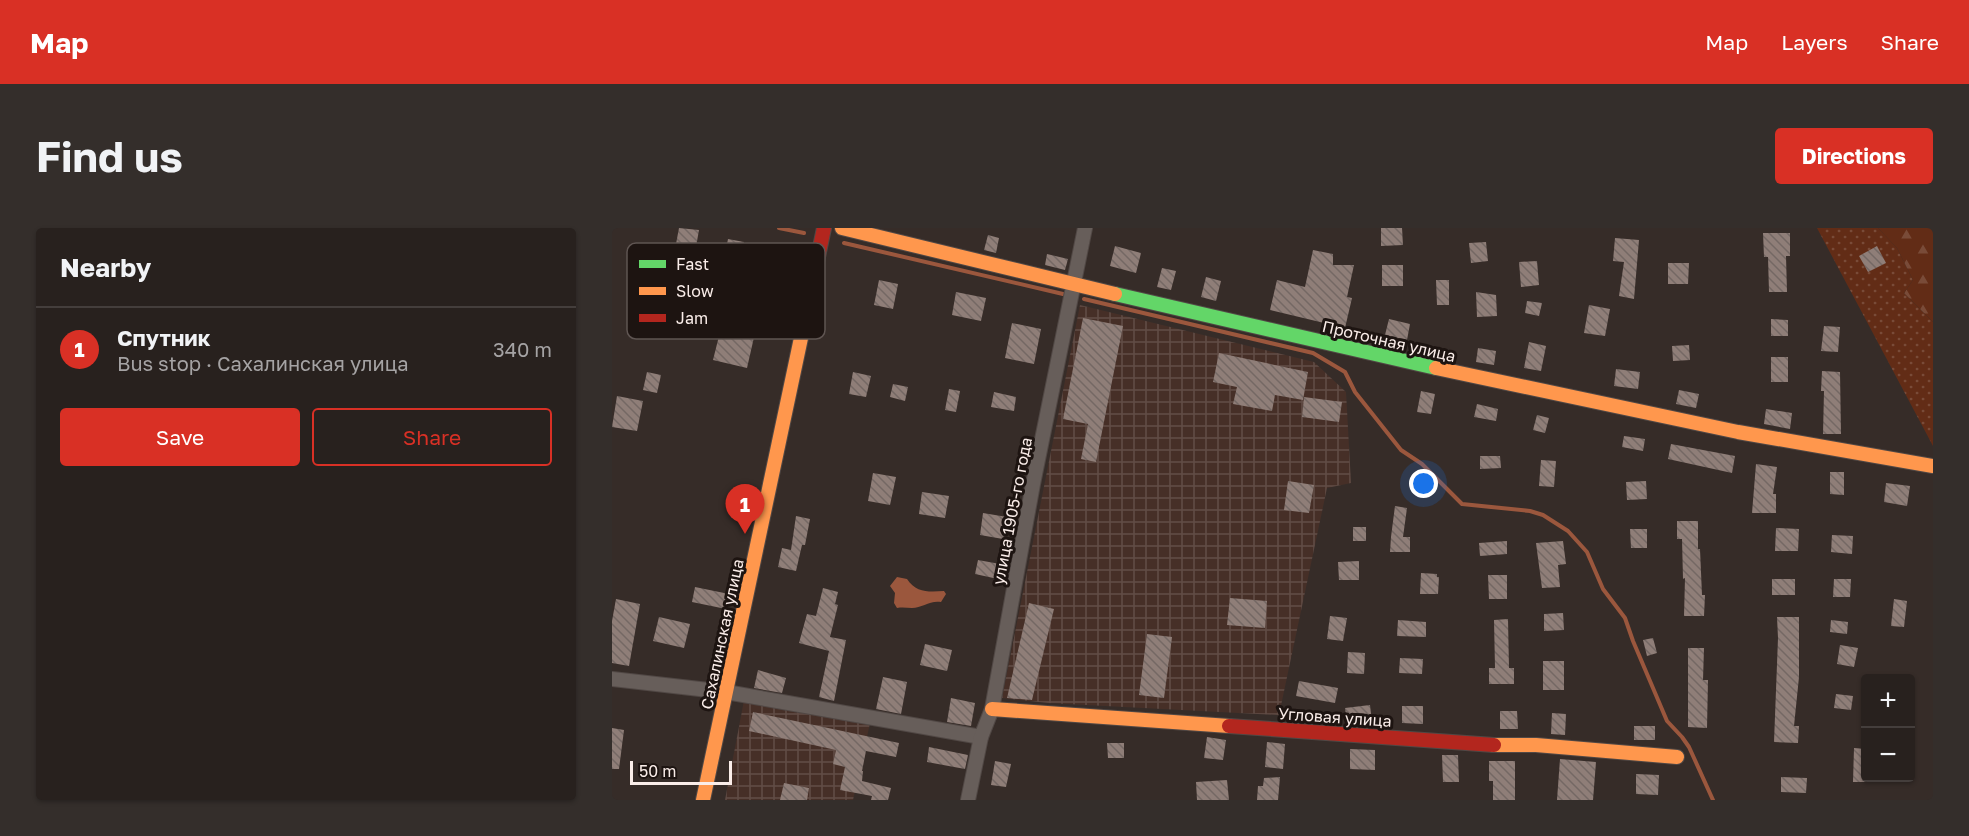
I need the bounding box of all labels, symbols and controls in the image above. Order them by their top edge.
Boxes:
text: Map [30,26,88,59]
text: Map [1705,29,1748,55]
text: Layers [1781,29,1848,55]
text: Share [1881,29,1939,55]
button: Directions [1775,128,1933,184]
text: Find us [36,131,183,181]
legend [627,243,825,339]
text: Nearby [60,252,151,283]
text: Fast [676,254,709,274]
text: Slow [676,281,714,301]
text: Jam [676,308,708,328]
street label: Проточная улица [1320,316,1458,366]
text: Спутник [117,324,211,351]
text: 1 [74,337,85,361]
text: 340 m [493,337,552,361]
text: Bus stop · Сахалинская улица [117,351,409,375]
button: Save [60,408,300,466]
button: Share [312,408,552,466]
street label: улица 1905-го года [988,436,1036,586]
your location [1409,469,1438,498]
pin: 1 [726,484,764,534]
street label: Сахалинская улица [696,557,748,711]
map controls [1861,674,1915,782]
button: + [1861,674,1915,728]
street label: Угловая улица [1278,703,1392,731]
button: − [1861,728,1915,782]
scale bar [630,758,732,786]
text: 50 m [639,761,676,781]

